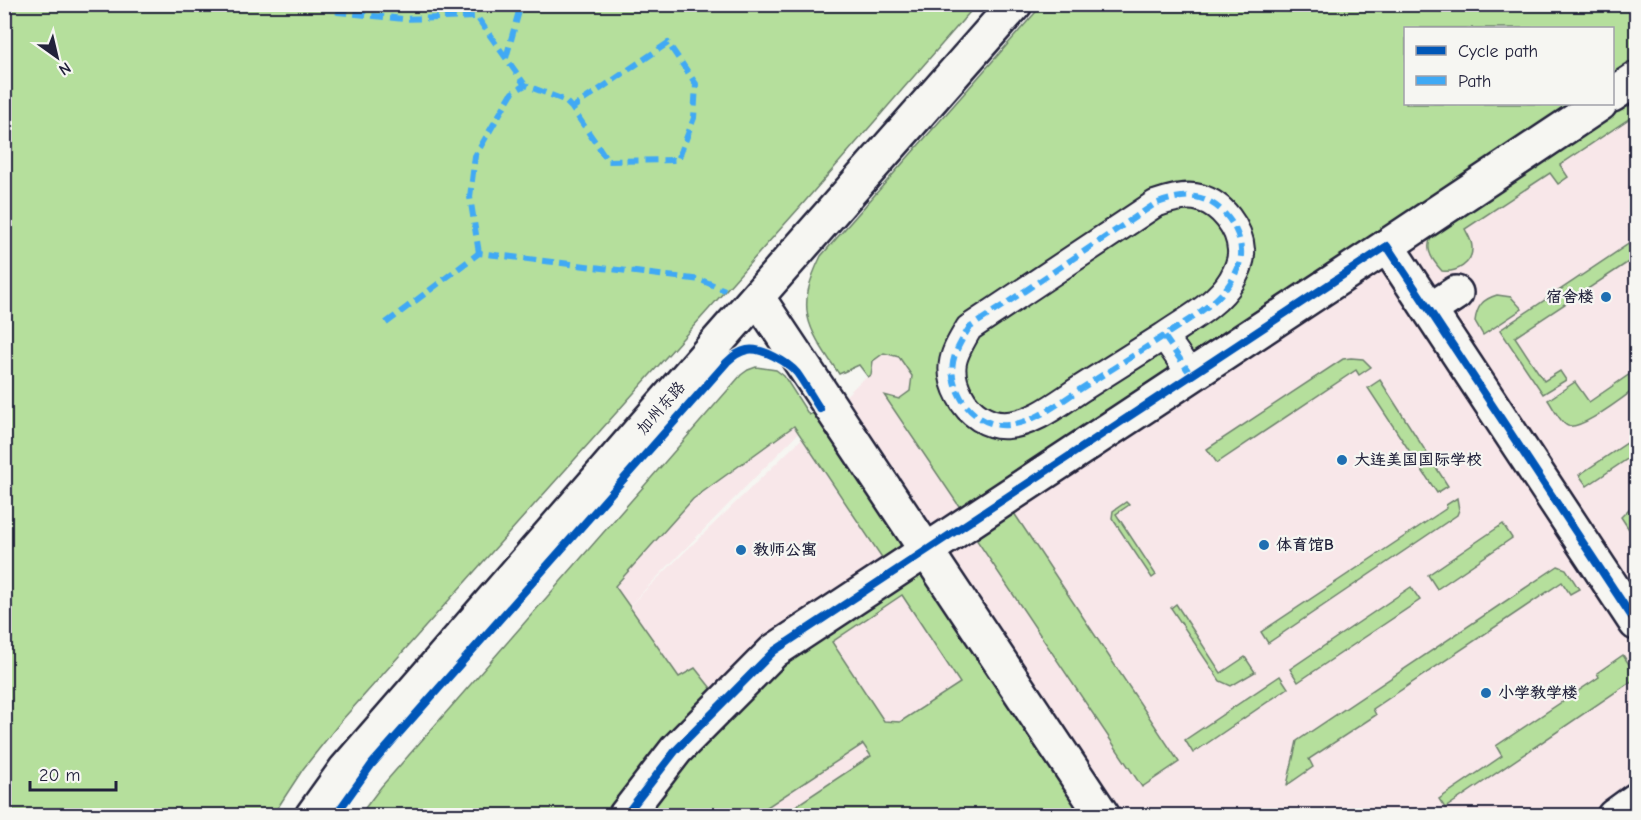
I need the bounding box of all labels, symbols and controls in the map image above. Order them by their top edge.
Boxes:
north arrow [27,27,87,87]
legend [1404,27,1614,105]
text: Cycle path [1458,41,1538,62]
text: N [55,58,74,79]
text: Path [1458,71,1491,92]
place label: 宿舍楼 [1546,288,1594,306]
marker: 宿舍楼 [1599,290,1613,304]
street label: 加州东路 [633,378,689,438]
place label: 大连美国国际学校 [1354,451,1482,469]
marker: 大连美国国际学校 [1335,453,1349,467]
place label: 体育馆B [1276,536,1334,554]
marker: 体育馆B [1257,538,1271,552]
place label: 教师公寓 [753,541,817,559]
marker: 教师公寓 [734,543,748,557]
place label: 小学教学楼 [1498,684,1578,702]
marker: 小学教学楼 [1479,686,1493,700]
scale bar [30,754,116,792]
text: 20 m [39,765,80,786]

